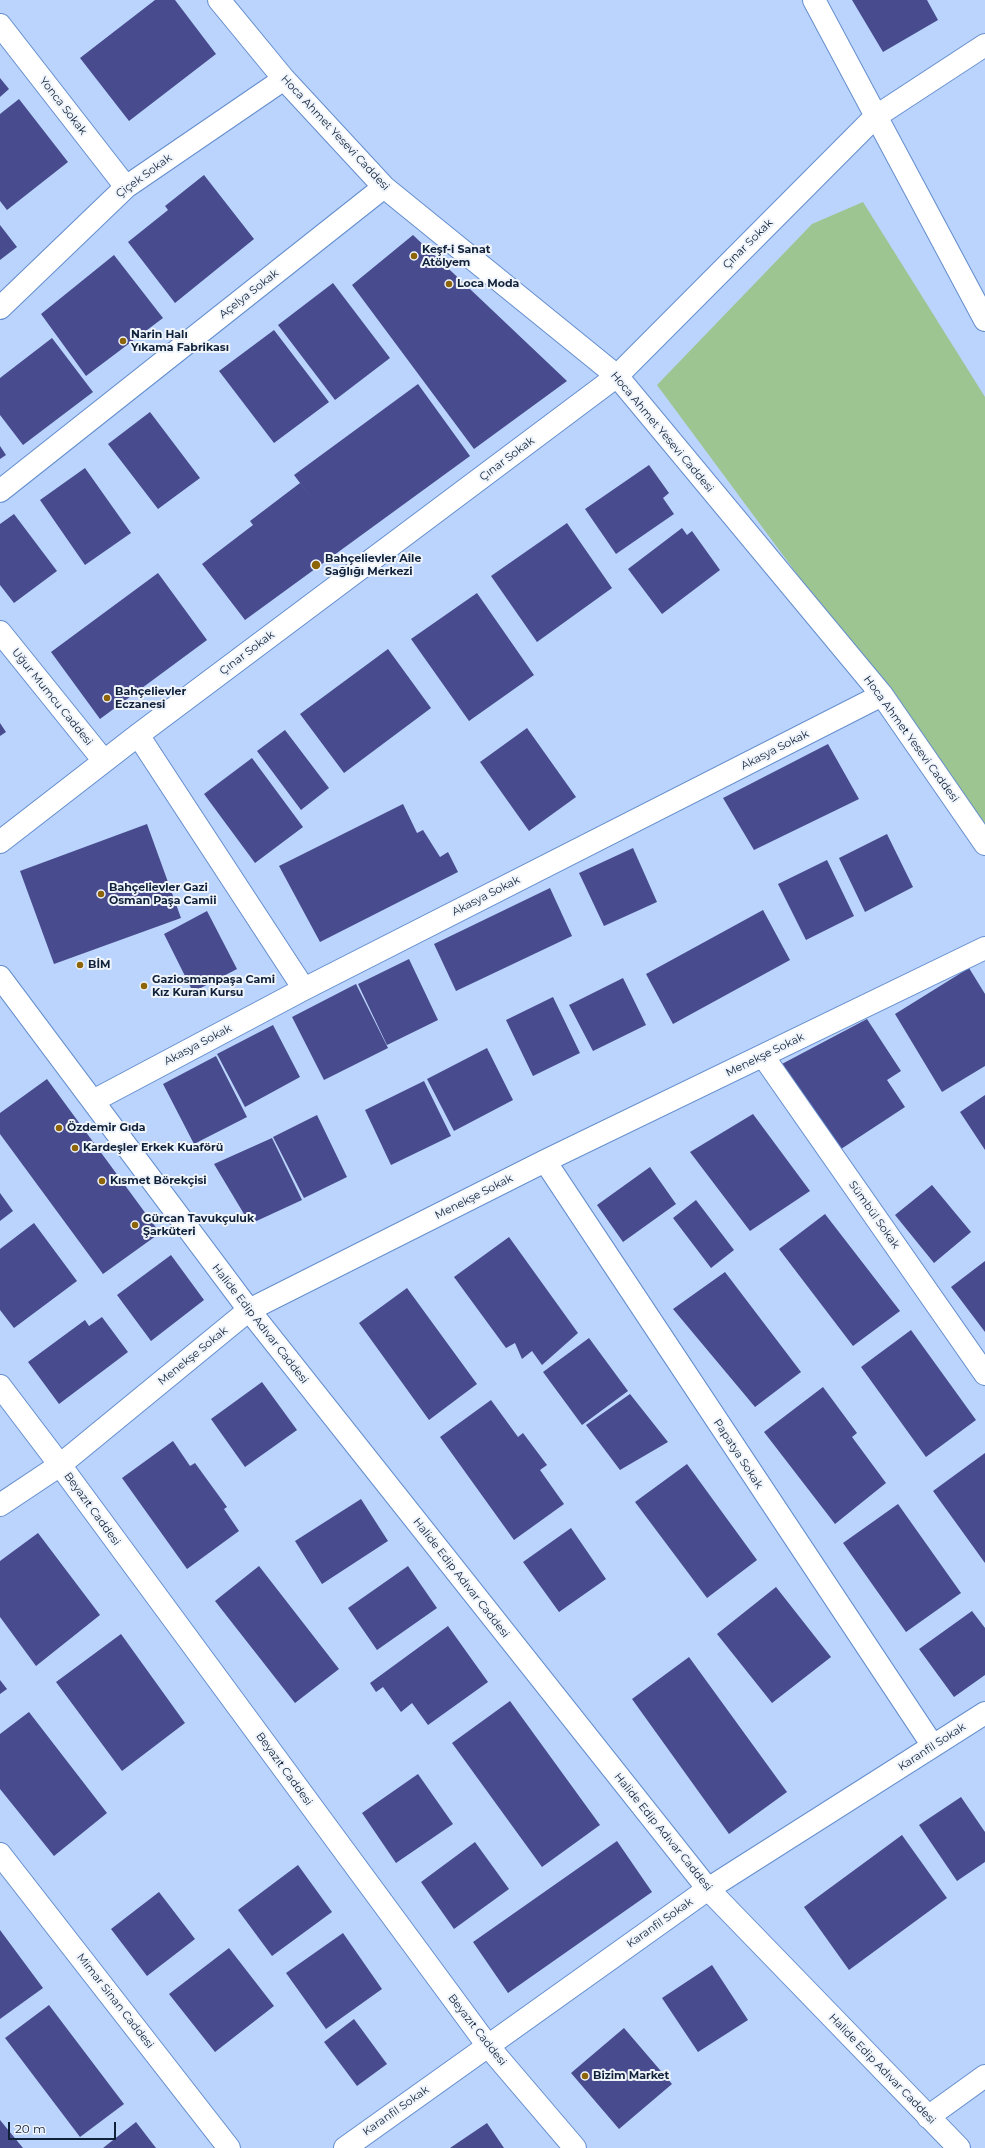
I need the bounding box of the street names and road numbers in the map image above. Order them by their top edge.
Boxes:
street label: Hoca Ahmet Yesevi Caddesi [278,72,392,194]
street label: Yonca Sokak [36,75,90,137]
street label: Çiçek Sokak [113,151,175,201]
street label: Çınar Sokak [720,216,776,272]
street label: Açelya Sokak [217,267,281,321]
street label: Hoca Ahmet Yesevi Caddesi [608,369,716,495]
street label: Çınar Sokak [477,434,537,484]
street label: Çınar Sokak [217,628,277,678]
street label: Uğur Mumcu Caddesi [9,646,95,748]
street label: Hoca Ahmet Yesevi Caddesi [861,673,961,805]
street label: Akasya Sokak [739,727,811,773]
street label: Akasya Sokak [450,873,522,919]
street label: Akasya Sokak [162,1022,234,1068]
street label: Menekşe Sokak [724,1030,806,1080]
street label: Menekşe Sokak [433,1172,515,1222]
street label: Sümbül Sokak [846,1179,902,1251]
street label: Halide Edip Adıvar Caddesi [209,1262,311,1386]
street label: Menekşe Sokak [156,1324,230,1388]
street label: Papatya Sokak [711,1417,765,1491]
street label: Beyazıt Caddesi [61,1470,123,1548]
street label: Halide Edip Adıvar Caddesi [410,1516,512,1640]
street label: Karanfil Sokak [896,1720,968,1774]
street label: Beyazıt Caddesi [253,1730,315,1808]
street label: Halide Edip Adıvar Caddesi [611,1770,715,1894]
street label: Karanfil Sokak [624,1895,696,1951]
street label: Mimar Sinan Caddesi [74,1951,156,2051]
street label: Beyazıt Caddesi [445,1992,509,2068]
street label: Halide Edip Adıvar Caddesi [826,2011,938,2127]
street label: Karanfil Sokak [360,2083,432,2139]

